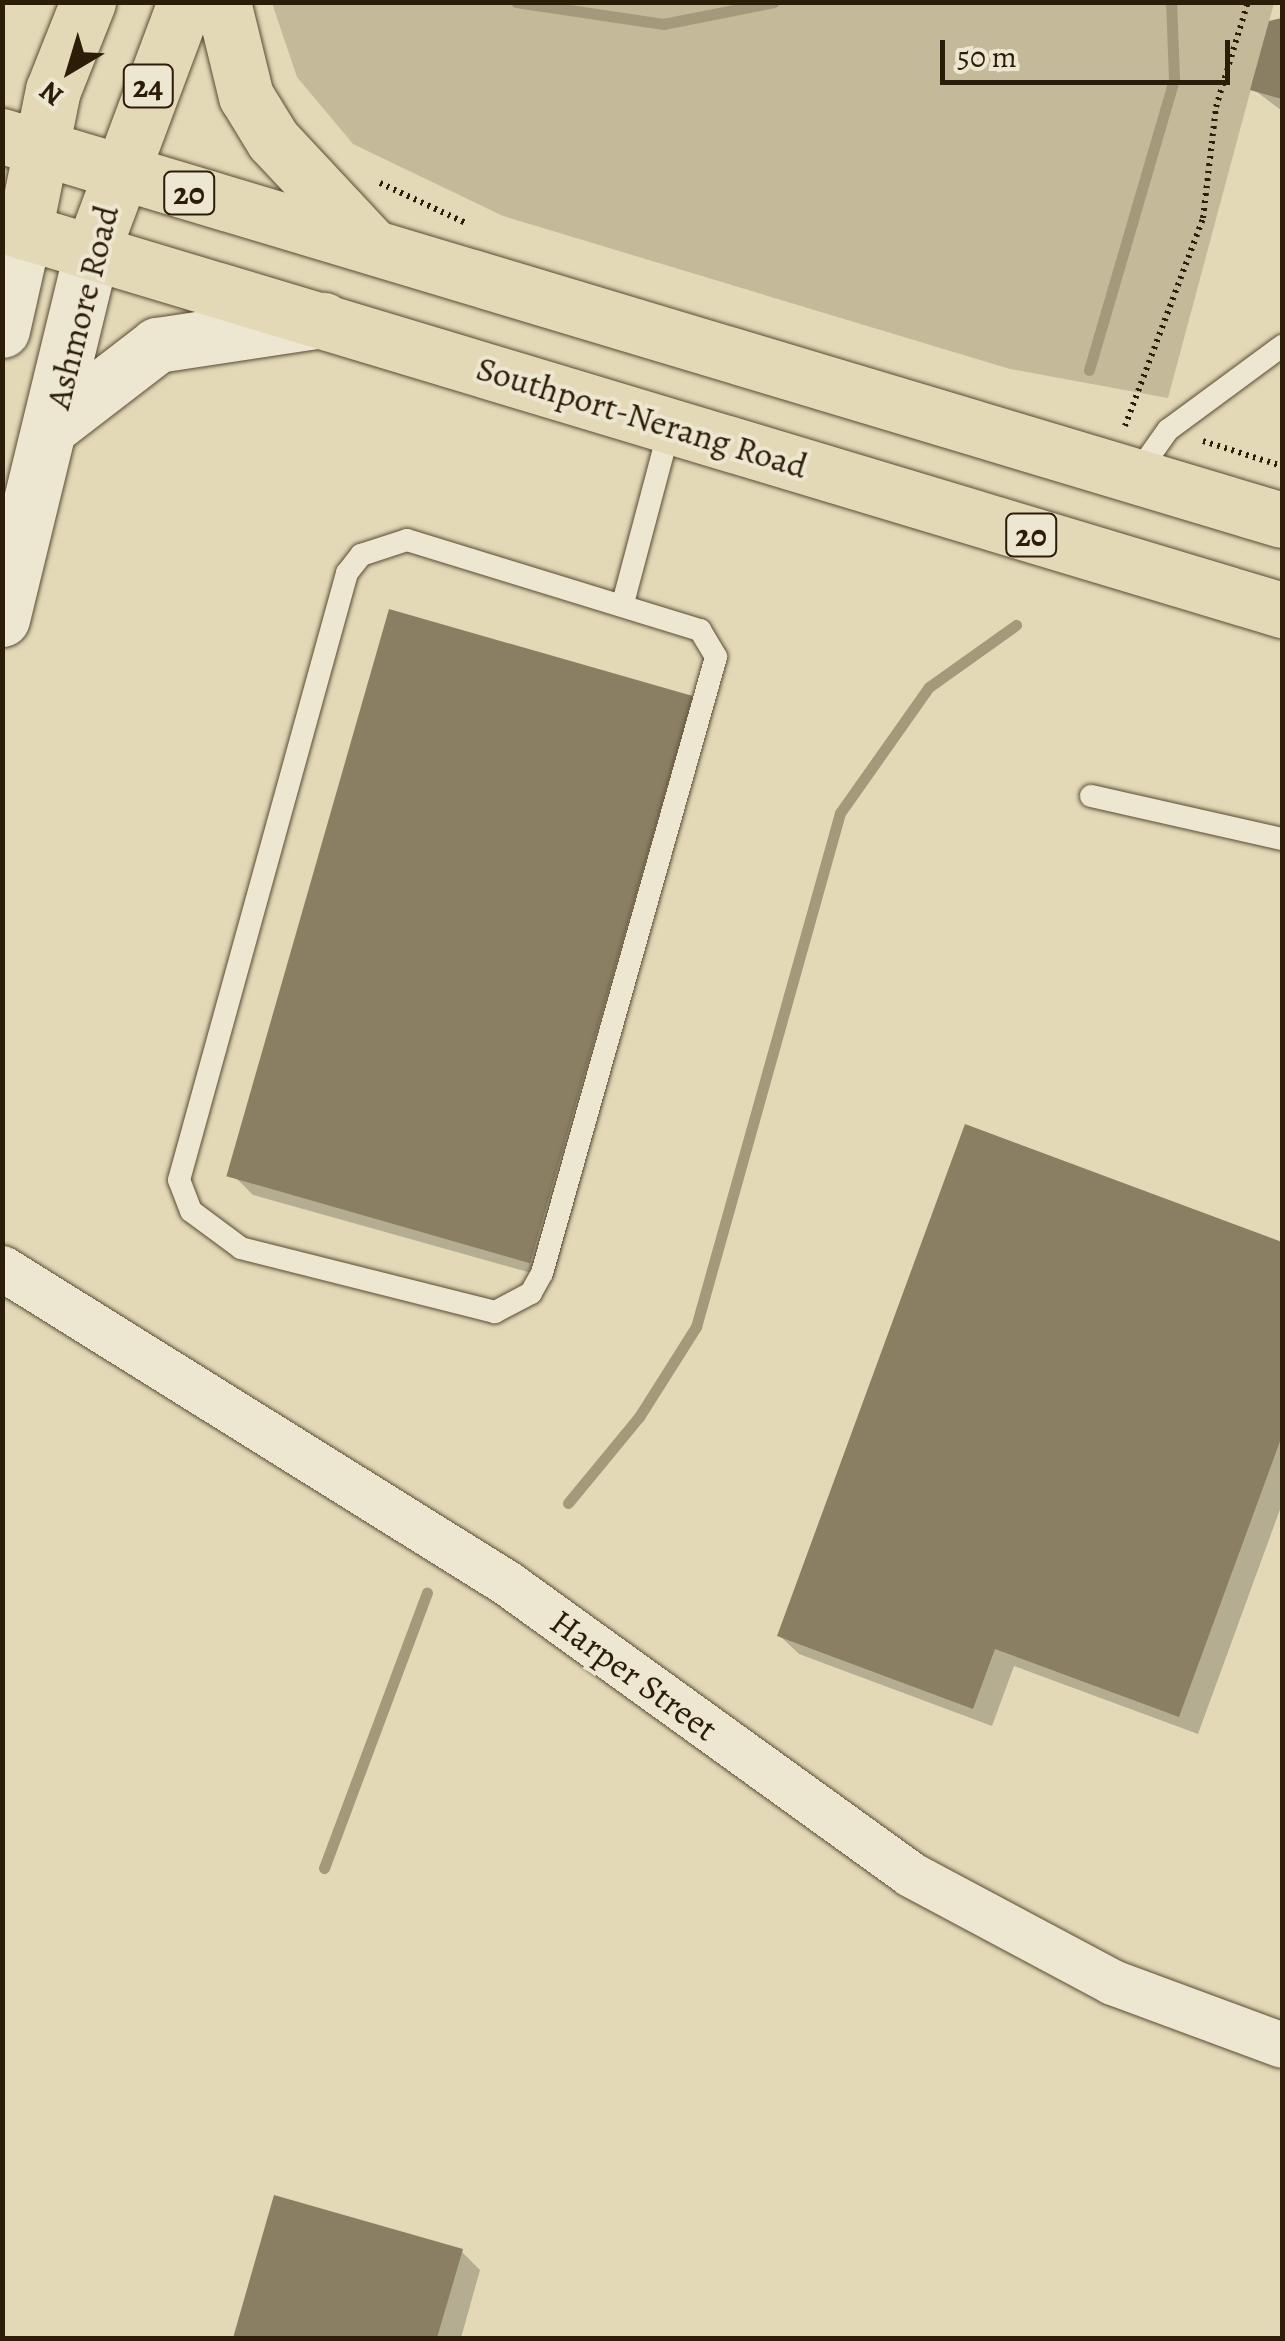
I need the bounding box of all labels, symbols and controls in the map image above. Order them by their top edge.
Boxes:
north arrow [20,20,120,120]
scale bar [945,20,1235,82]
text: 50 m [957,37,1017,77]
road number: 24 [120,59,176,113]
text: N [32,72,71,115]
road number: 20 [162,166,216,220]
street label: Ashmore Road [36,201,128,413]
street label: Southport-Nerang Road [472,347,812,487]
road number: 20 [1004,508,1058,562]
street label: Harper Street [542,1600,726,1750]

